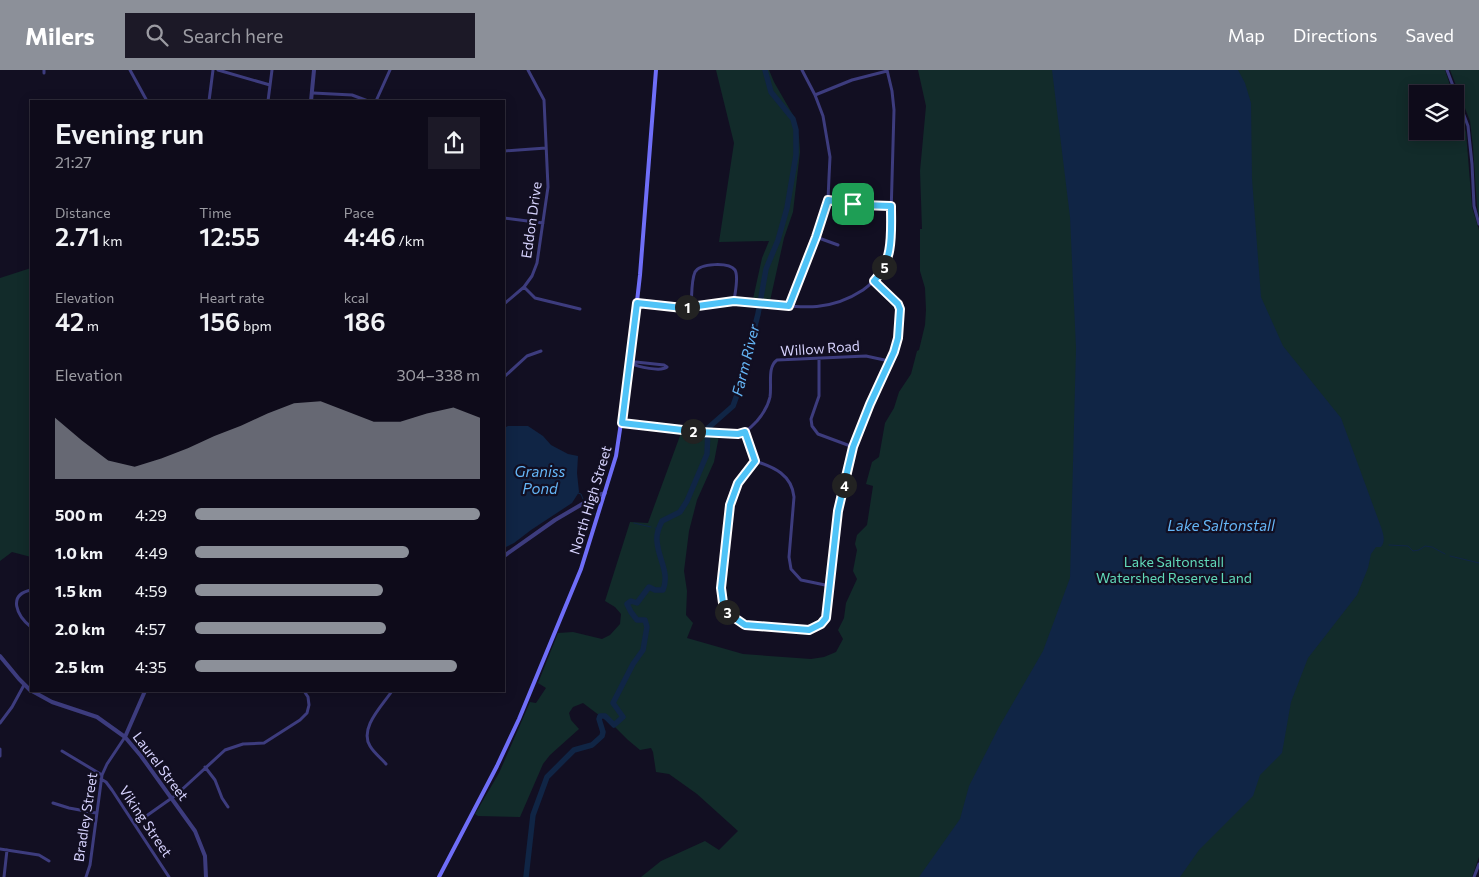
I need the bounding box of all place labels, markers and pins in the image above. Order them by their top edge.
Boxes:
pin [832,183,874,225]
pin: 5 [872,254,896,280]
pin: 1 [674,294,700,320]
pin: 2 [680,418,706,444]
pin: 4 [832,472,856,498]
pin: 3 [714,600,740,624]

